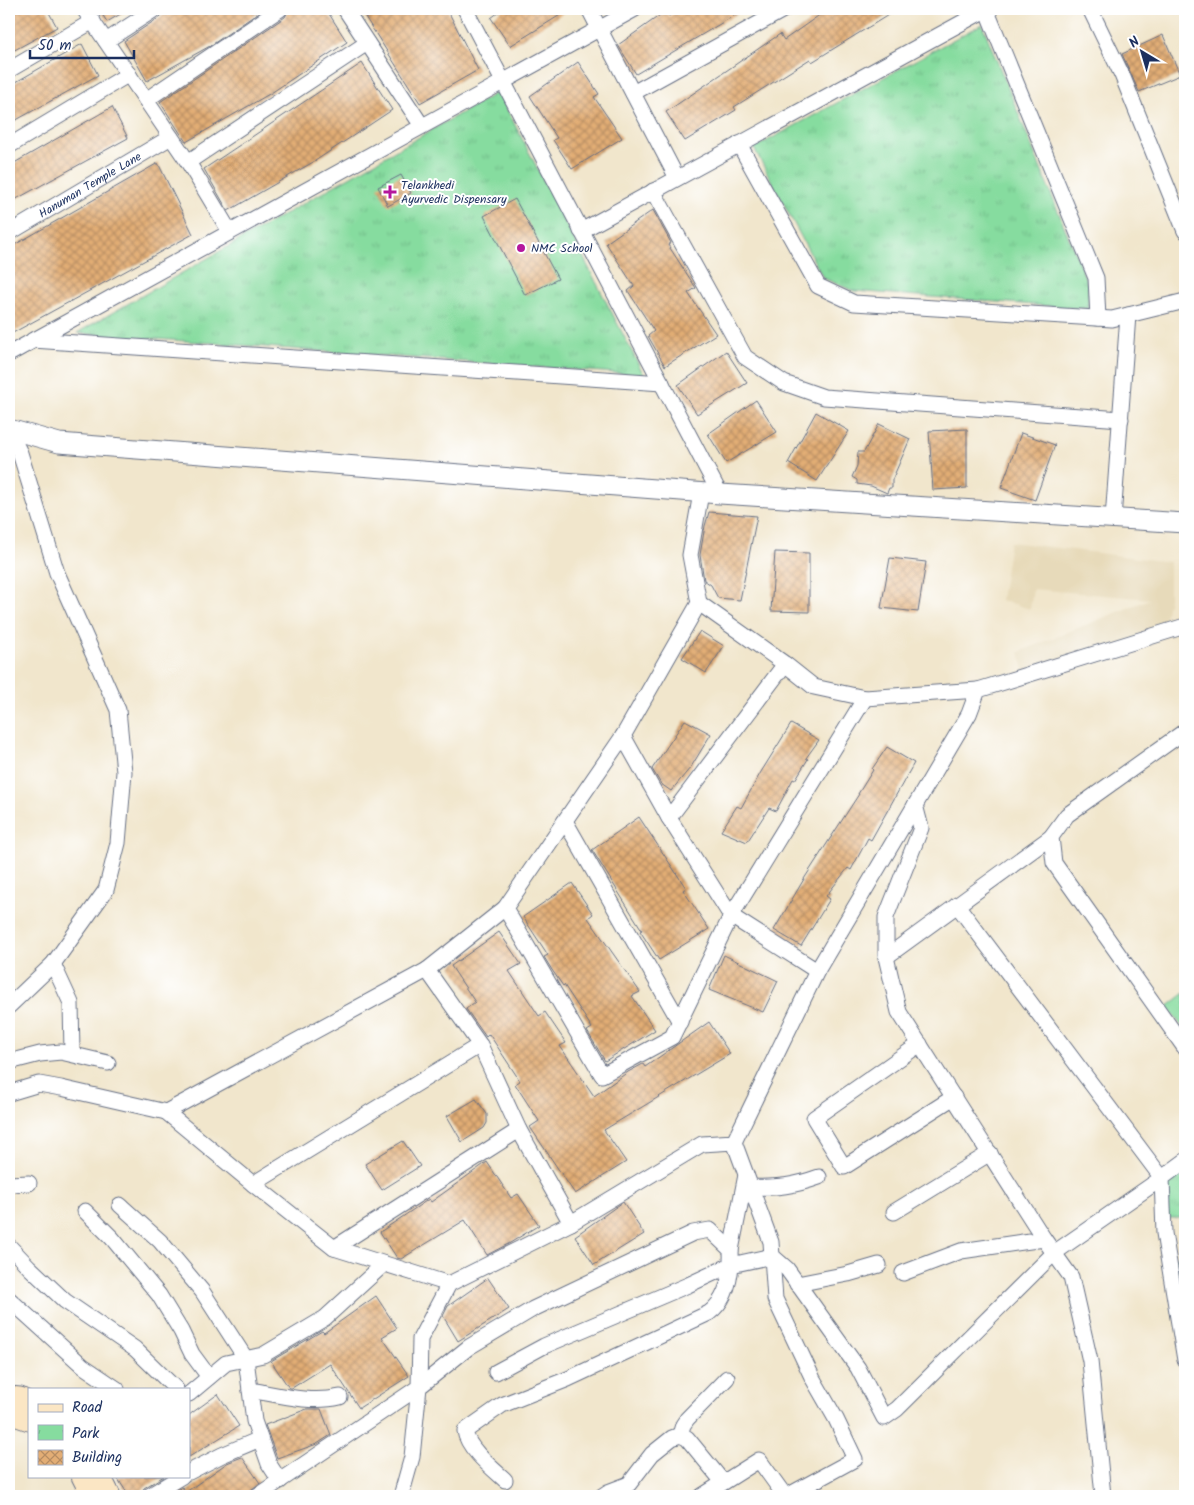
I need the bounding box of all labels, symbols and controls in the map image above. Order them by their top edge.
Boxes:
scale bar [30,28,134,60]
north arrow [1116,28,1166,78]
text: N [1124,31,1145,54]
text: 50 m [38,34,72,58]
street label: Hanuman Temple Lane [35,147,145,223]
place label: Telankhedi Ayurvedic Dispensary [401,176,507,209]
marker: Telankhedi Ayurvedic Dispensary [383,185,397,199]
place label: NMC School [531,239,593,258]
marker: NMC School [515,242,527,254]
legend [28,1388,190,1478]
text: Road [72,1396,103,1420]
text: Park [72,1422,100,1446]
text: Building [72,1446,122,1470]

